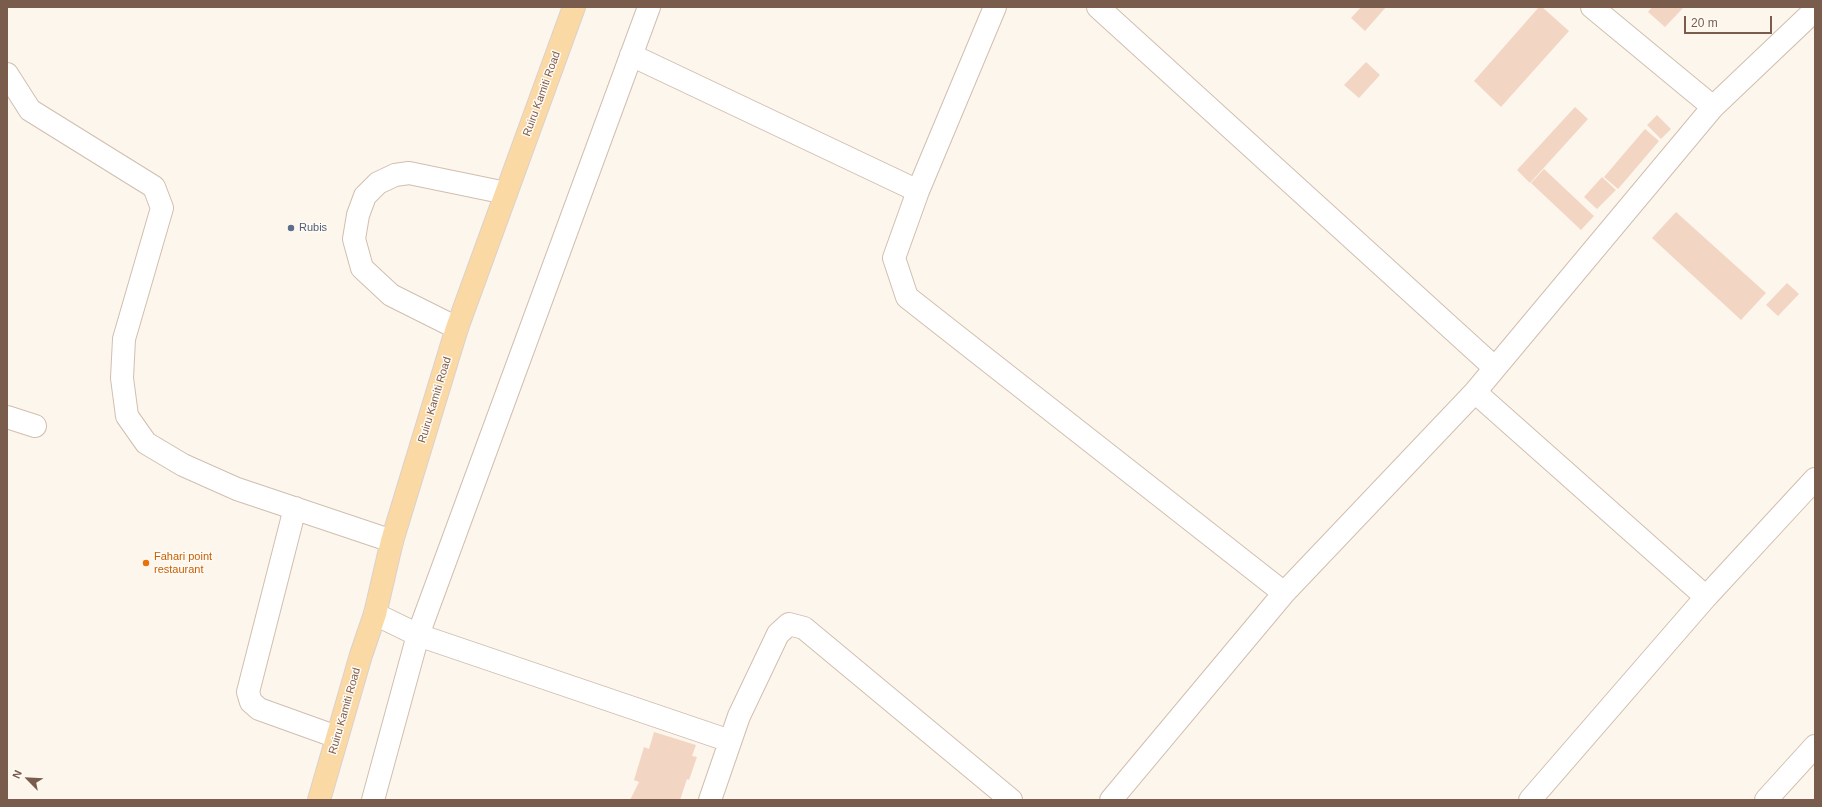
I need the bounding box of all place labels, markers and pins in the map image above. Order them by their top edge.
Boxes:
place label: Rubis [299,221,327,235]
marker: Rubis [286,223,296,233]
place label: Fahari point restaurant [154,550,212,576]
marker: Fahari point restaurant [141,558,151,568]

